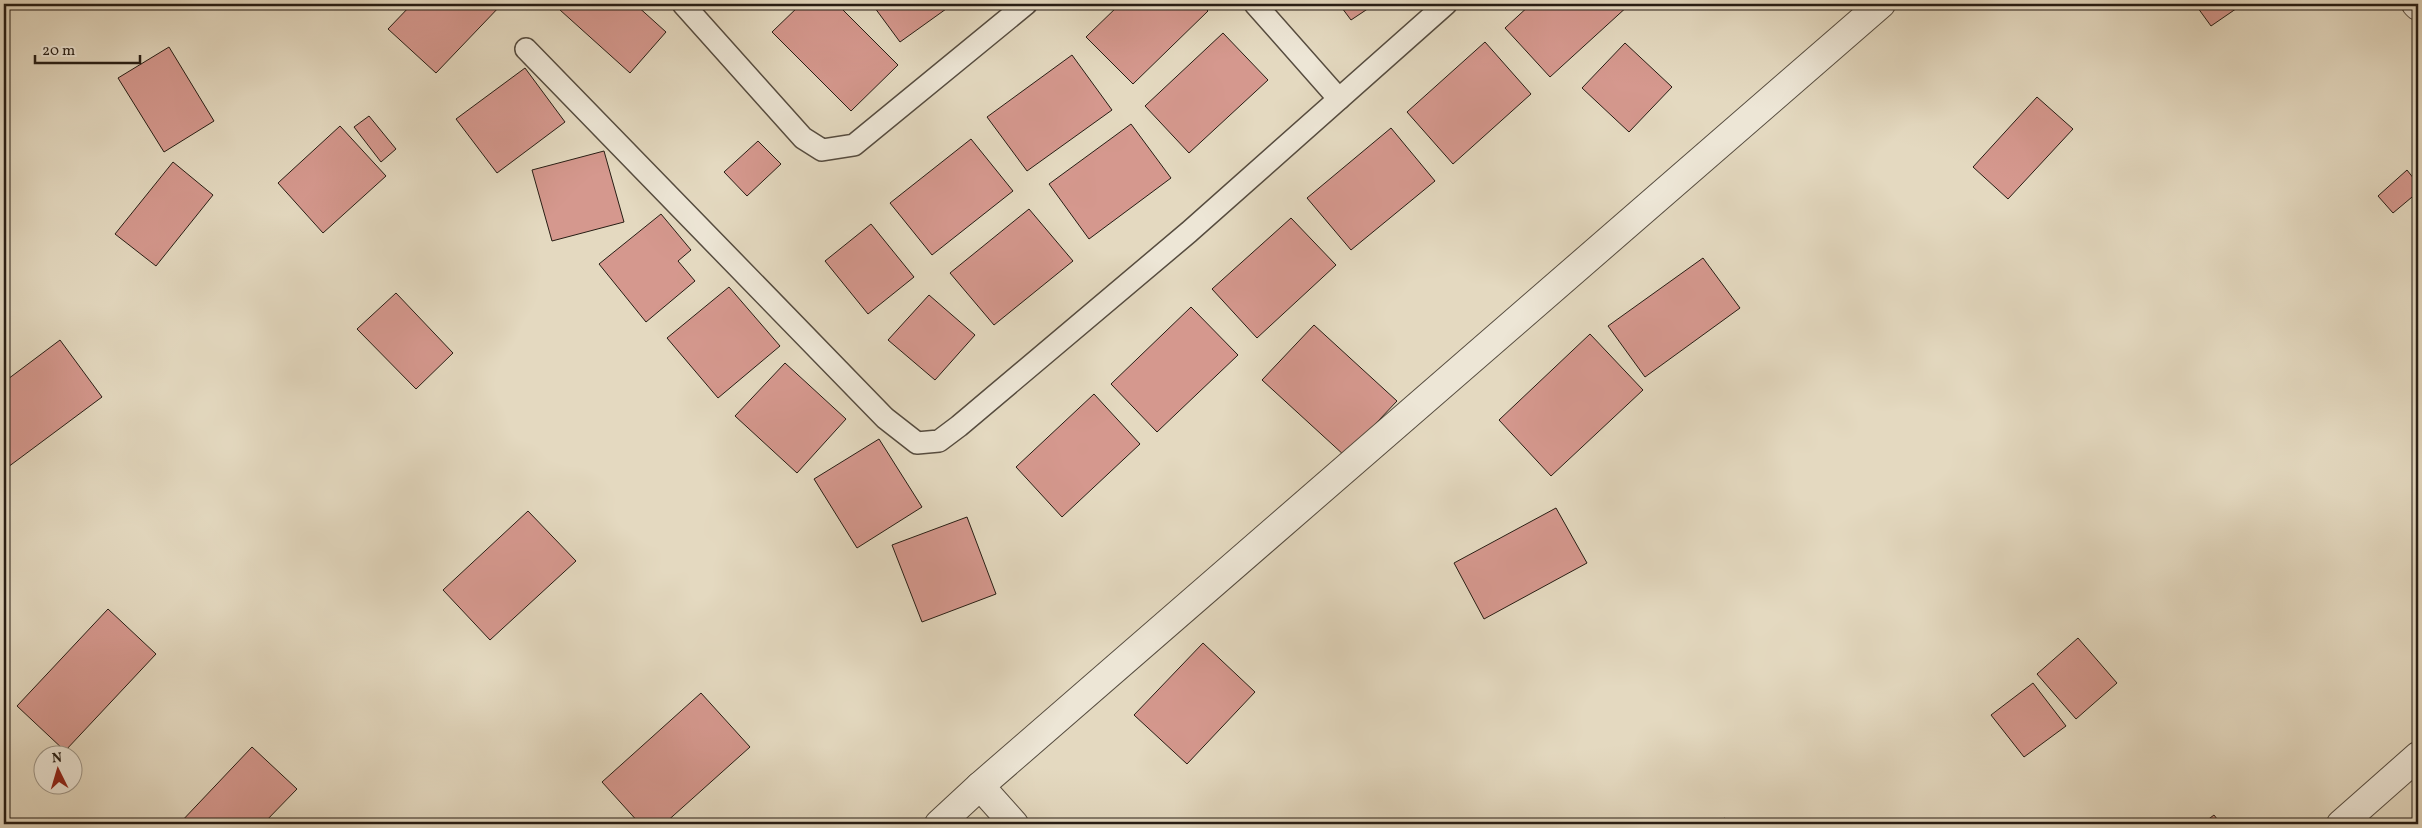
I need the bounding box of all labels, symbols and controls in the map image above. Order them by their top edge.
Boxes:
scale bar [35,32,140,64]
text: 20 m [42,41,75,62]
north arrow [32,746,82,796]
text: N [51,749,63,768]

